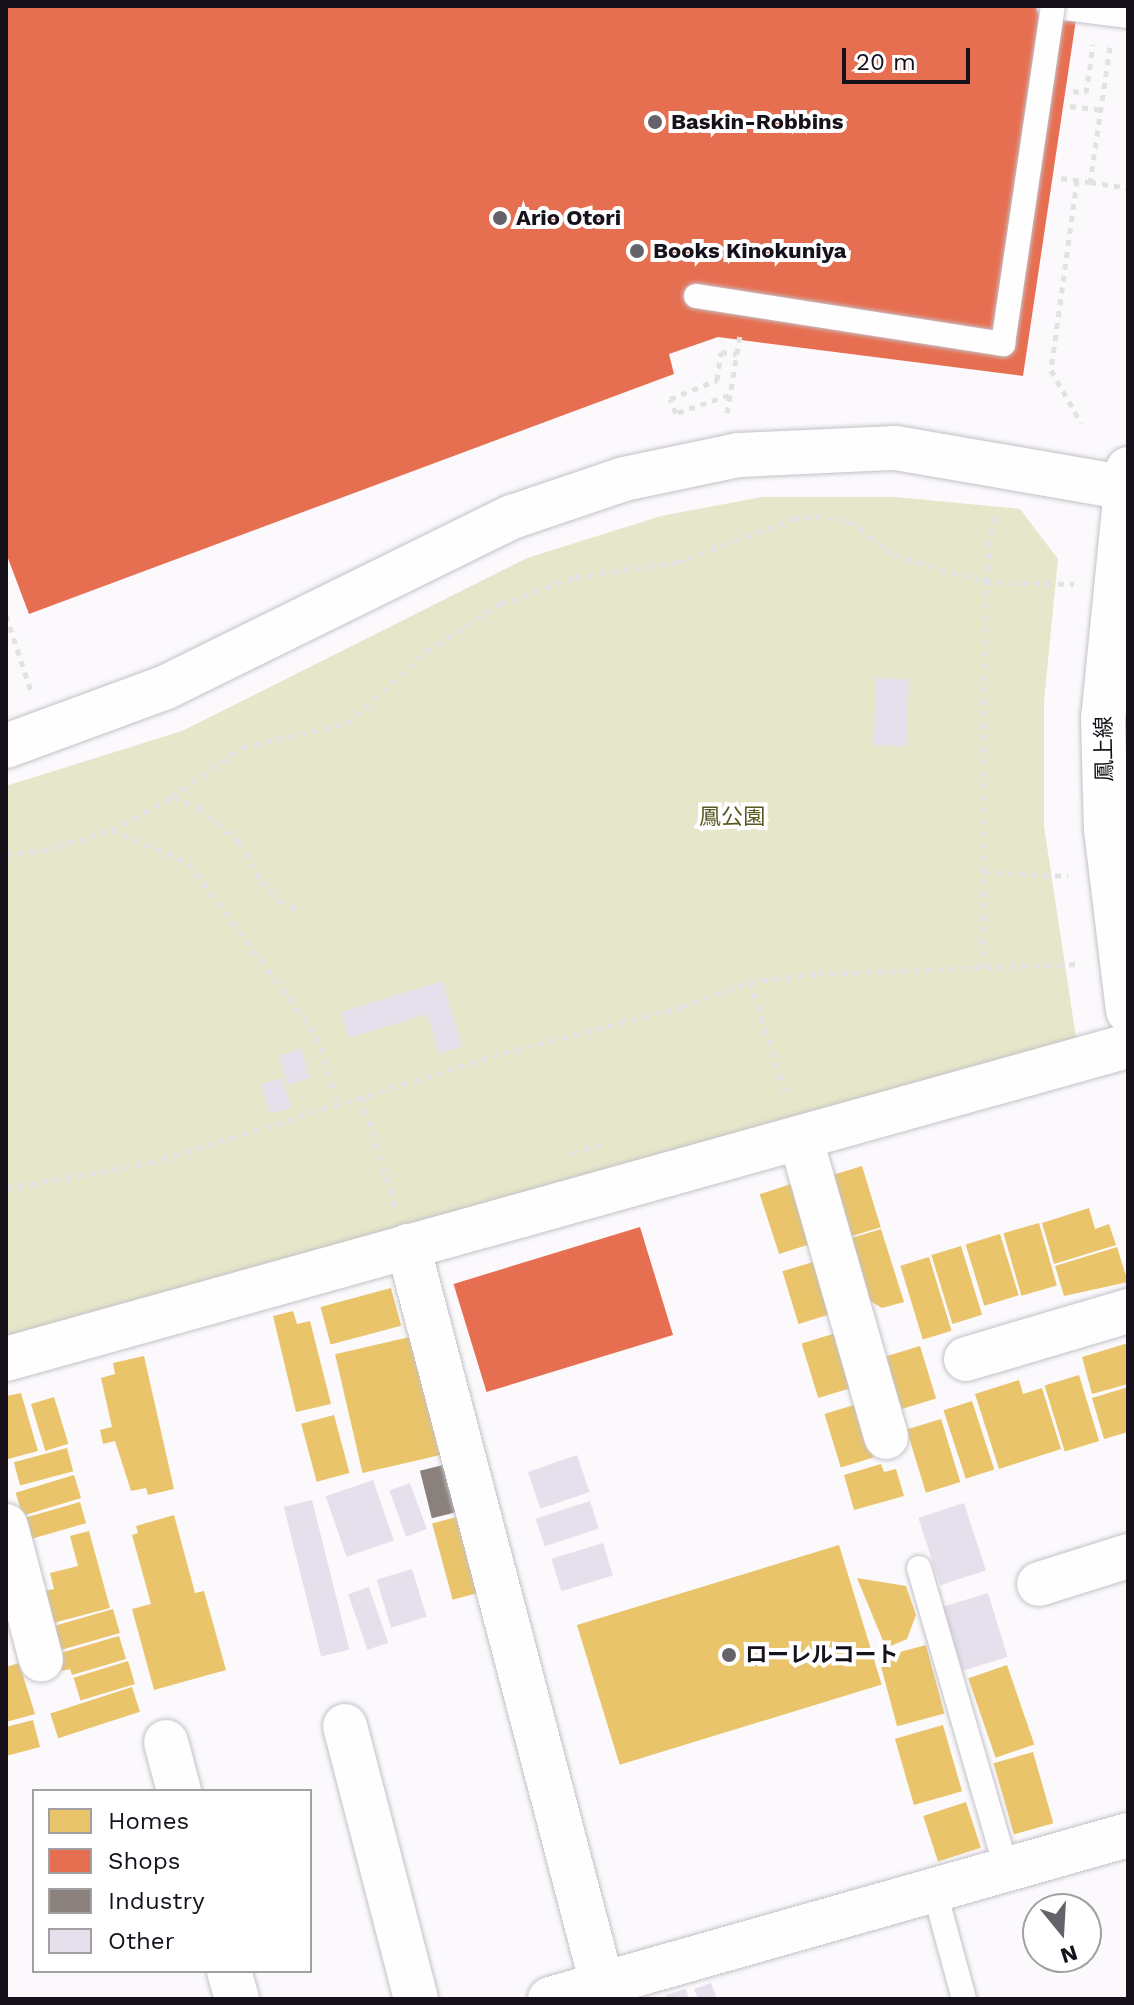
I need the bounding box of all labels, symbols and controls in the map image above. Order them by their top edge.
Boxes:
scale bar [846,32,974,82]
text: 20 m [856,48,916,76]
place label: Baskin-Robbins [671,109,843,135]
marker: Baskin-Robbins [646,113,664,131]
place label: Ario Otori [516,205,621,231]
marker: Ario Otori [491,209,509,227]
place label: Books Kinokuniya [653,238,847,264]
marker: Books Kinokuniya [628,242,646,260]
street label: 鳳上線 [1090,716,1118,782]
park label: 鳳公園 [699,804,765,830]
place label: ローレルコート [745,1642,899,1668]
marker: ローレルコート [720,1646,738,1664]
legend [32,1789,312,1973]
text: Homes [108,1807,189,1835]
text: Shops [108,1847,180,1875]
text: Industry [108,1887,205,1915]
north arrow [1022,1893,1102,1973]
text: Other [108,1927,175,1955]
text: N [1057,1940,1081,1969]

